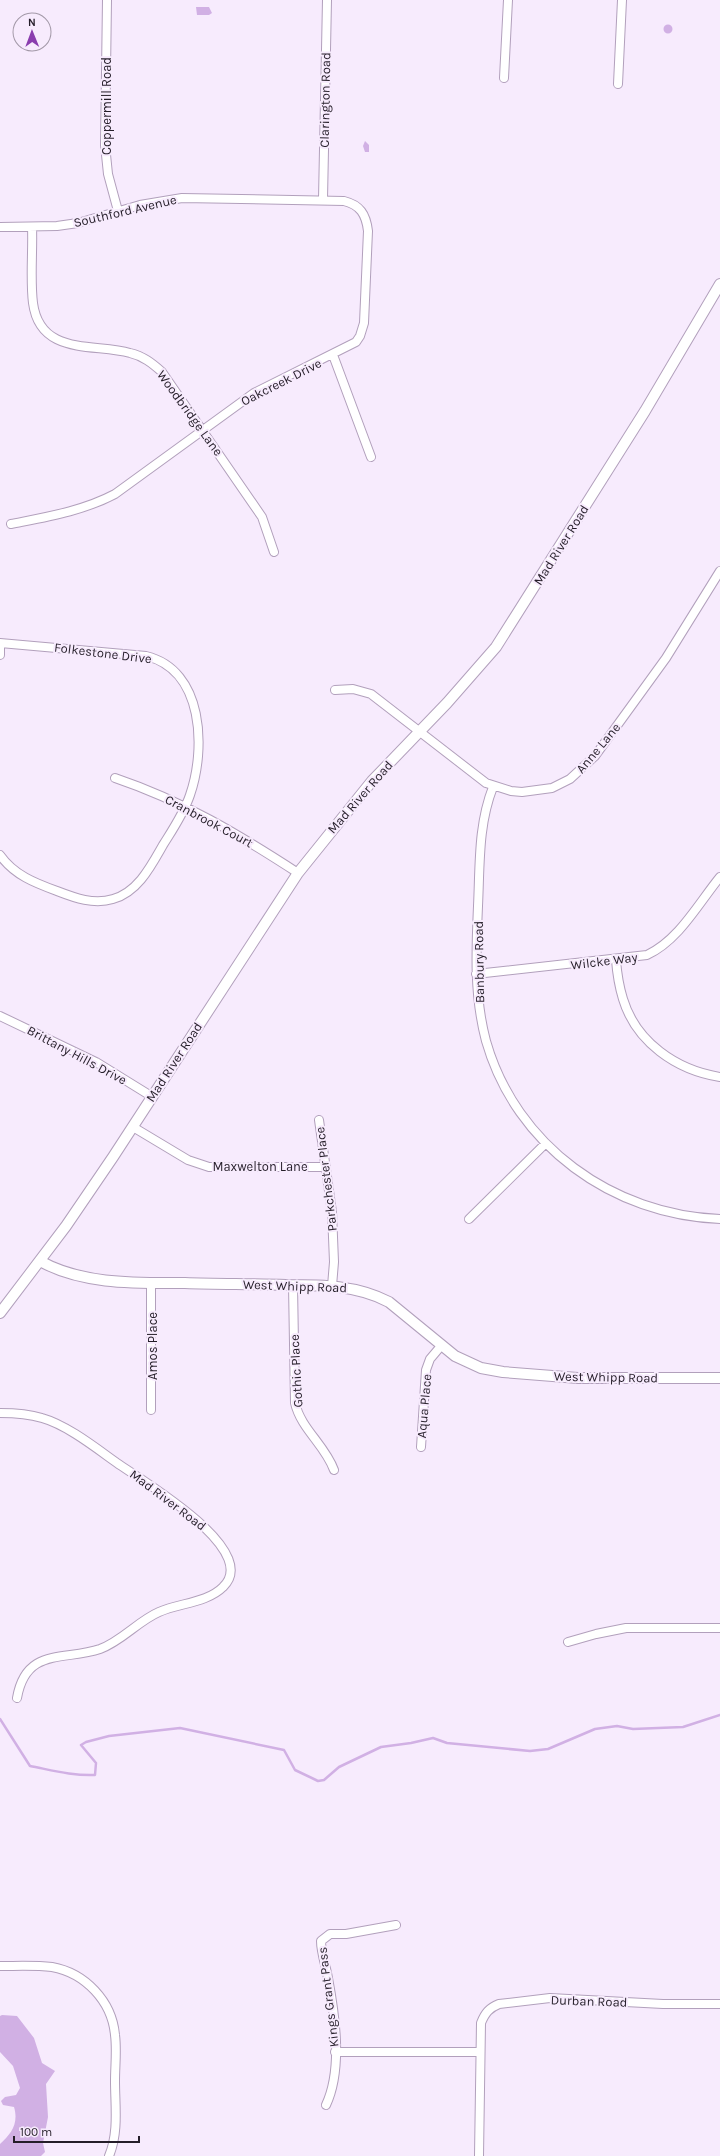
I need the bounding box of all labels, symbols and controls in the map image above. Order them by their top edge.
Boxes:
north arrow [12,12,52,52]
text: N [28,16,36,29]
street label: Clarington Road [317,52,333,148]
street label: Coppermill Road [99,57,114,155]
street label: Southford Avenue [72,192,178,230]
street label: Oakcreek Drive [238,355,324,409]
street label: Woodbridge Lane [154,367,226,459]
street label: Mad River Road [530,502,592,588]
street label: Folkestone Drive [53,640,153,666]
street label: Anne Lane [573,720,623,776]
street label: Mad River Road [324,757,396,837]
street label: Cranbrook Court [163,792,256,850]
street label: Banbury Road [471,921,487,1003]
street label: Wilcke Way [570,949,638,973]
street label: Mad River Road [143,1019,205,1105]
street label: Brittany Hills Drive [25,1022,130,1088]
street label: Parkchester Place [312,1126,340,1232]
street label: Maxwelton Lane [212,1159,308,1174]
street label: West Whipp Road [243,1277,347,1295]
street label: Amos Place [145,1312,160,1380]
street label: Gothic Place [287,1334,305,1408]
street label: West Whipp Road [554,1369,658,1385]
street label: Aqua Place [414,1373,435,1439]
street label: Mad River Road [127,1466,209,1534]
street label: Kings Grant Pass [314,1946,342,2048]
street label: Durban Road [550,1992,628,2010]
scale bar [14,2118,139,2144]
text: 100 m [20,2125,52,2139]

